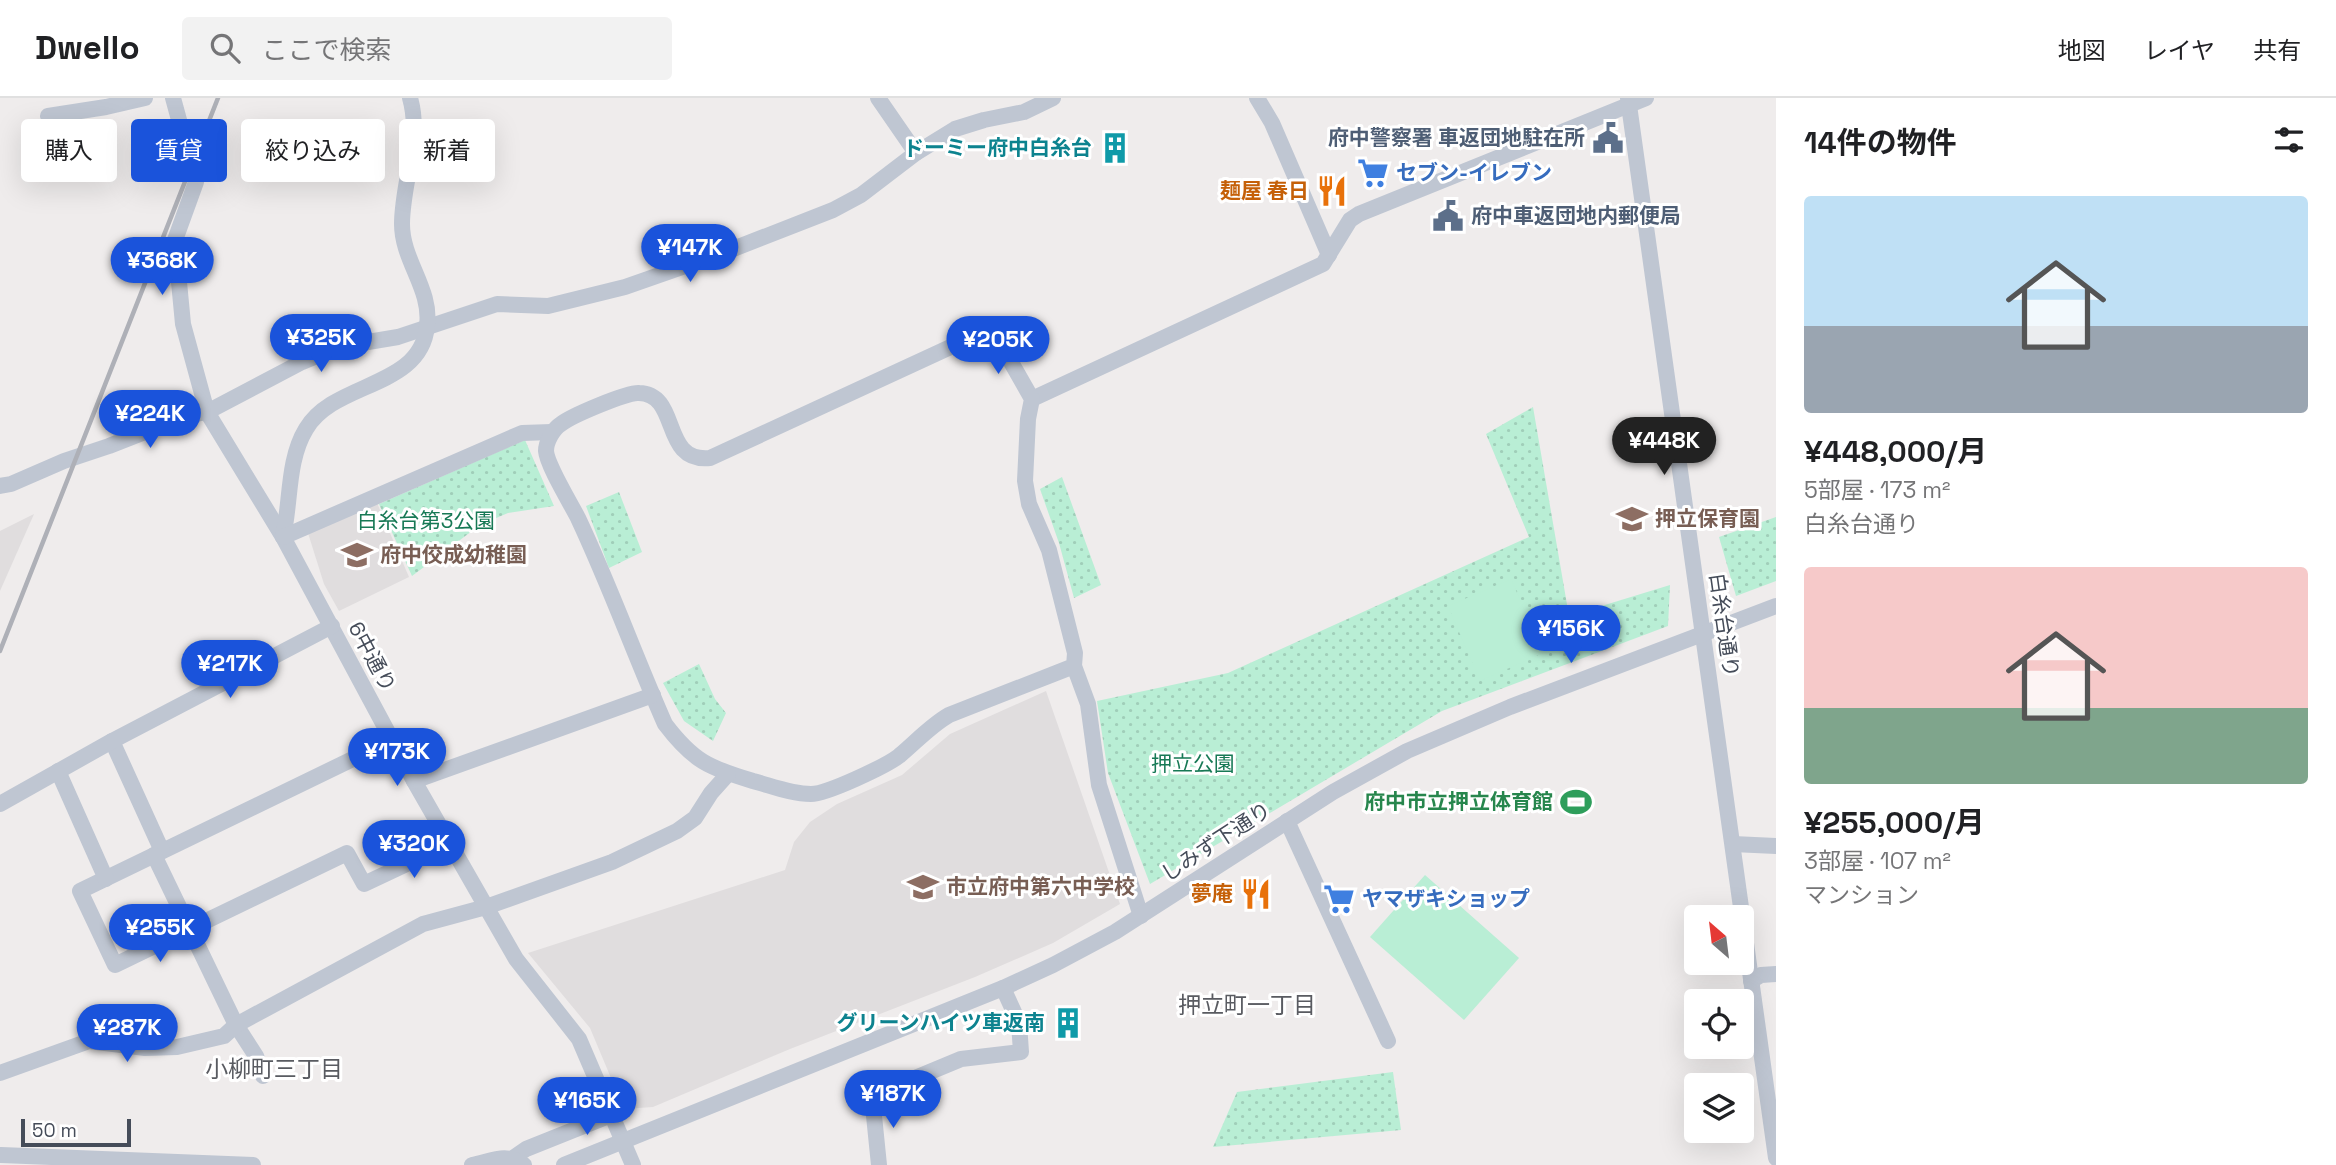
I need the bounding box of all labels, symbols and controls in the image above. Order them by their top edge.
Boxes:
search box [182,17,672,80]
text: Dwello [35,27,140,69]
icon: search [206,29,244,67]
text: ここで検索 [262,33,392,67]
text: 地図 [2058,35,2106,66]
text: レイヤ [2144,35,2215,66]
text: 共有 [2253,35,2301,66]
chip: 購入 [21,119,117,182]
chip: 賃貸 [131,119,227,182]
chip: 絞り込み [241,119,385,182]
chip: 新着 [399,119,495,182]
public building icon: 府中警察署 車返団地駐在所 [1591,121,1625,155]
icon: filters [2270,121,2308,159]
text: 14件の物件 [1804,123,1957,162]
place label: 府中警察署 車返団地駐在所 [1328,124,1585,151]
building icon: ドーミー府中白糸台 [1098,131,1132,165]
place label: ドーミー府中白糸台 [903,134,1092,161]
supermarket icon: セブン-イレブン [1356,156,1390,190]
place label: セブン-イレブン [1396,159,1552,186]
restaurant icon: 麺屋 春日 [1315,174,1349,208]
place label: 麺屋 春日 [1220,177,1309,204]
public building icon: 府中車返団地内郵便局 [1431,199,1465,233]
place label: 府中車返団地内郵便局 [1471,202,1681,229]
pin: ¥147K [641,225,739,284]
text: ¥147K [657,232,723,262]
pin: ¥368K [113,238,211,297]
icon: home [1993,242,2119,368]
text: ¥368K [127,245,197,275]
pin: ¥325K [272,314,370,374]
pin: ¥205K [949,316,1047,376]
text: ¥325K [286,322,356,352]
text: ¥205K [962,324,1034,354]
pin: ¥224K [101,390,199,450]
text: ¥224K [115,398,185,428]
pin: ¥448K [1615,418,1713,477]
text: ¥448K [1628,425,1700,455]
text: ¥448,000/月 [1804,432,1987,471]
text: 5部屋 · 173 m² [1804,475,1951,505]
school or university icon: 押立保育園 [1615,502,1649,536]
place label: 押立保育園 [1655,505,1760,532]
park label: 白糸台第3公園 [357,507,495,534]
text: 白糸台通り [1804,509,1919,539]
school or university icon: 府中佼成幼稚園 [340,538,374,572]
place label: 府中佼成幼稚園 [380,541,527,568]
street label: 白糸台通り [1704,571,1745,679]
pin: ¥156K [1522,606,1620,665]
text: ¥156K [1537,613,1605,643]
icon: home [1993,613,2119,739]
street label: 6中通り [343,617,402,697]
pin: ¥217K [181,640,279,700]
text: ¥217K [197,648,263,678]
pin: ¥173K [348,728,446,788]
text: ¥173K [364,736,430,766]
park label: 押立公園 [1151,750,1235,777]
sports icon: 府中市立押立体育館 [1559,785,1593,819]
place label: 府中市立押立体育館 [1364,788,1553,815]
street label: しみず下通り [1156,796,1276,887]
text: ¥255,000/月 [1804,803,1985,842]
pin: ¥320K [365,820,463,880]
text: ¥320K [378,828,450,858]
text: 3部屋 · 107 m² [1804,846,1951,876]
school or university icon: 市立府中第六中学校 [906,870,940,904]
place label: 市立府中第六中学校 [946,873,1135,900]
restaurant icon: 夢庵 [1239,877,1273,911]
place label: 夢庵 [1191,880,1233,907]
text: マンション [1804,880,1919,910]
supermarket icon: ヤマザキショップ [1322,882,1356,916]
place label: ヤマザキショップ [1362,885,1530,912]
pin: ¥255K [111,904,209,964]
north arrow [1684,905,1754,975]
map controls [1684,905,1754,1143]
text: ¥255K [125,912,195,942]
button: locate [1684,989,1754,1059]
district label: 押立町一丁目 [1178,990,1316,1020]
pin: ¥287K [78,1004,176,1064]
building icon: グリーンハイツ車返南 [1051,1006,1085,1040]
place label: グリーンハイツ車返南 [836,1009,1045,1036]
text: ¥287K [93,1012,161,1042]
district label: 小柳町三丁目 [205,1054,343,1084]
pin: ¥187K [844,1070,942,1130]
button: layers [1684,1073,1754,1143]
pin: ¥165K [538,1077,636,1137]
text: ¥187K [860,1078,926,1108]
text: ¥165K [553,1085,621,1115]
scale bar [21,1116,131,1148]
text: 50 m [32,1118,77,1143]

